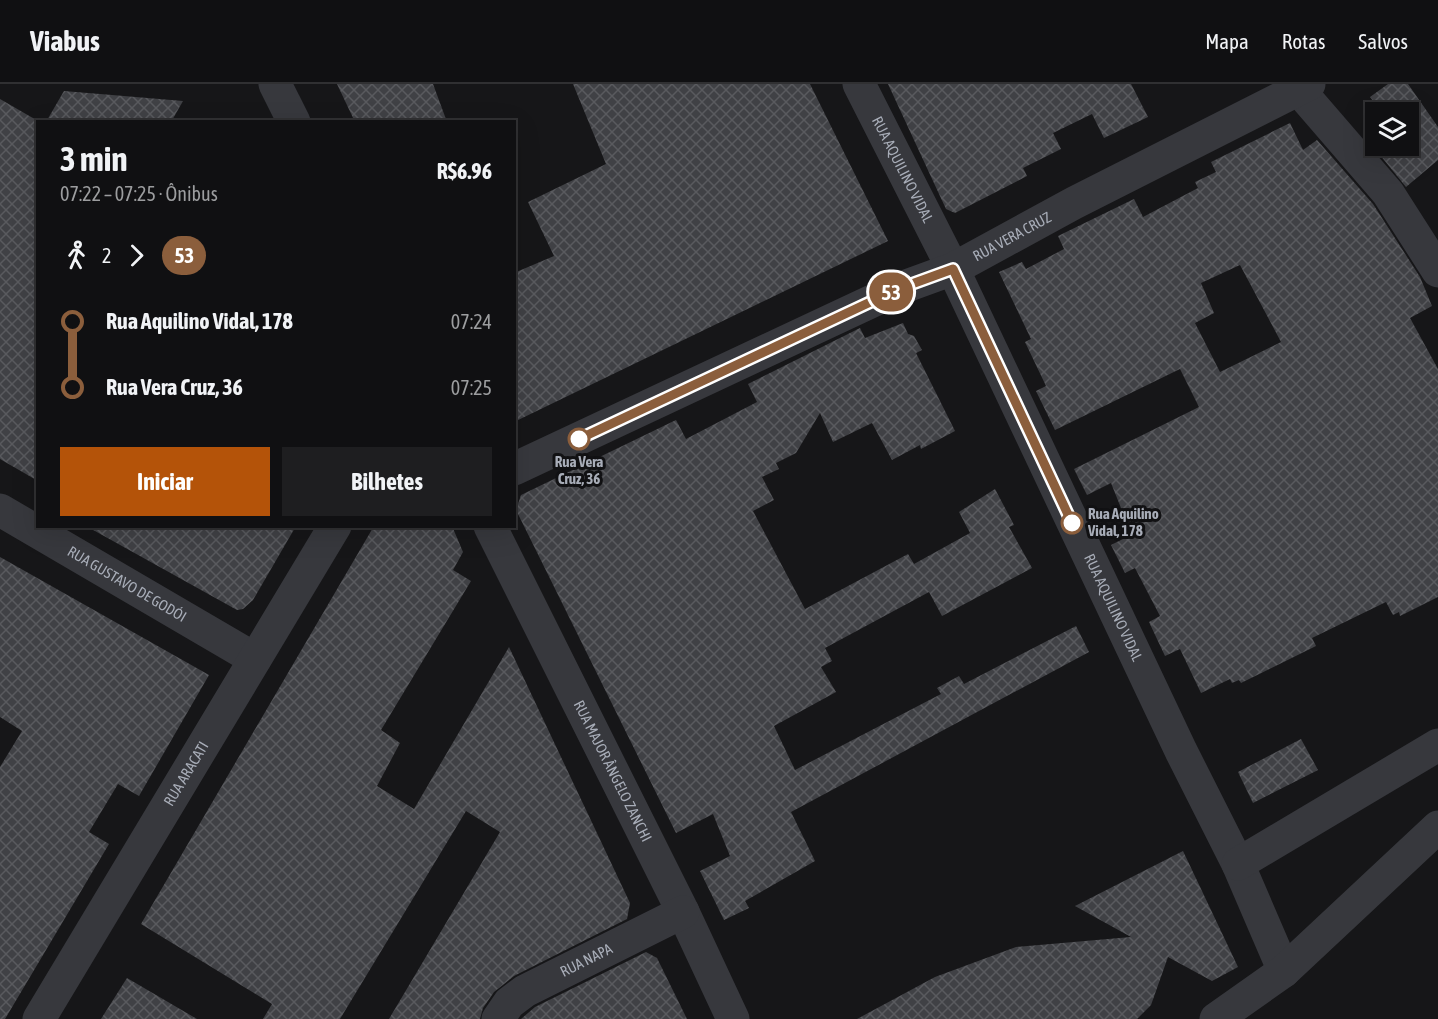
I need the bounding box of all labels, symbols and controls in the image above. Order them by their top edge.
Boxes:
text: Viabus [30,25,100,57]
text: Mapa [1205,29,1249,53]
text: Rotas [1282,29,1325,53]
text: Salvos [1358,29,1408,53]
map controls [1365,102,1419,156]
button: layers [1365,102,1419,156]
street label: RUA AQUILINO VIDAL [869,113,937,225]
text: 3 min [60,140,127,178]
text: R$6.96 [437,158,492,184]
text: 07:22 – 07:25 · Ônibus [60,182,218,205]
street label: RUA VERA CRUZ [970,208,1054,264]
icon: walk [60,239,93,272]
icon: forward [120,239,153,272]
text: 53 [174,243,194,267]
text: 2 [102,244,111,267]
line badge: 53 [864,272,918,312]
text: 53 [881,280,901,304]
text: Rua Aquilino Vidal, 178 [106,308,293,334]
text: 07:24 [451,310,492,333]
text: Rua Vera Cruz, 36 [106,374,243,400]
text: 07:25 [451,376,492,399]
marker: Rua Vera Cruz, 36 [568,428,590,450]
button: Iniciar [60,447,270,516]
button: Bilhetes [282,447,492,516]
place label: Rua Vera Cruz, 36 [555,453,603,487]
place label: Rua Aquilino Vidal, 178 [1087,505,1159,539]
marker: Rua Aquilino Vidal, 178 [1061,512,1083,534]
street label: RUA GUSTAVO DE GODÓI [65,542,190,625]
street label: RUA AQUILINO VIDAL [1081,551,1146,664]
street label: RUA MAJOR ÂNGELO ZANCHI [571,697,655,844]
street label: RUA ARACATI [160,738,212,809]
street label: RUA NAPA [557,939,616,980]

